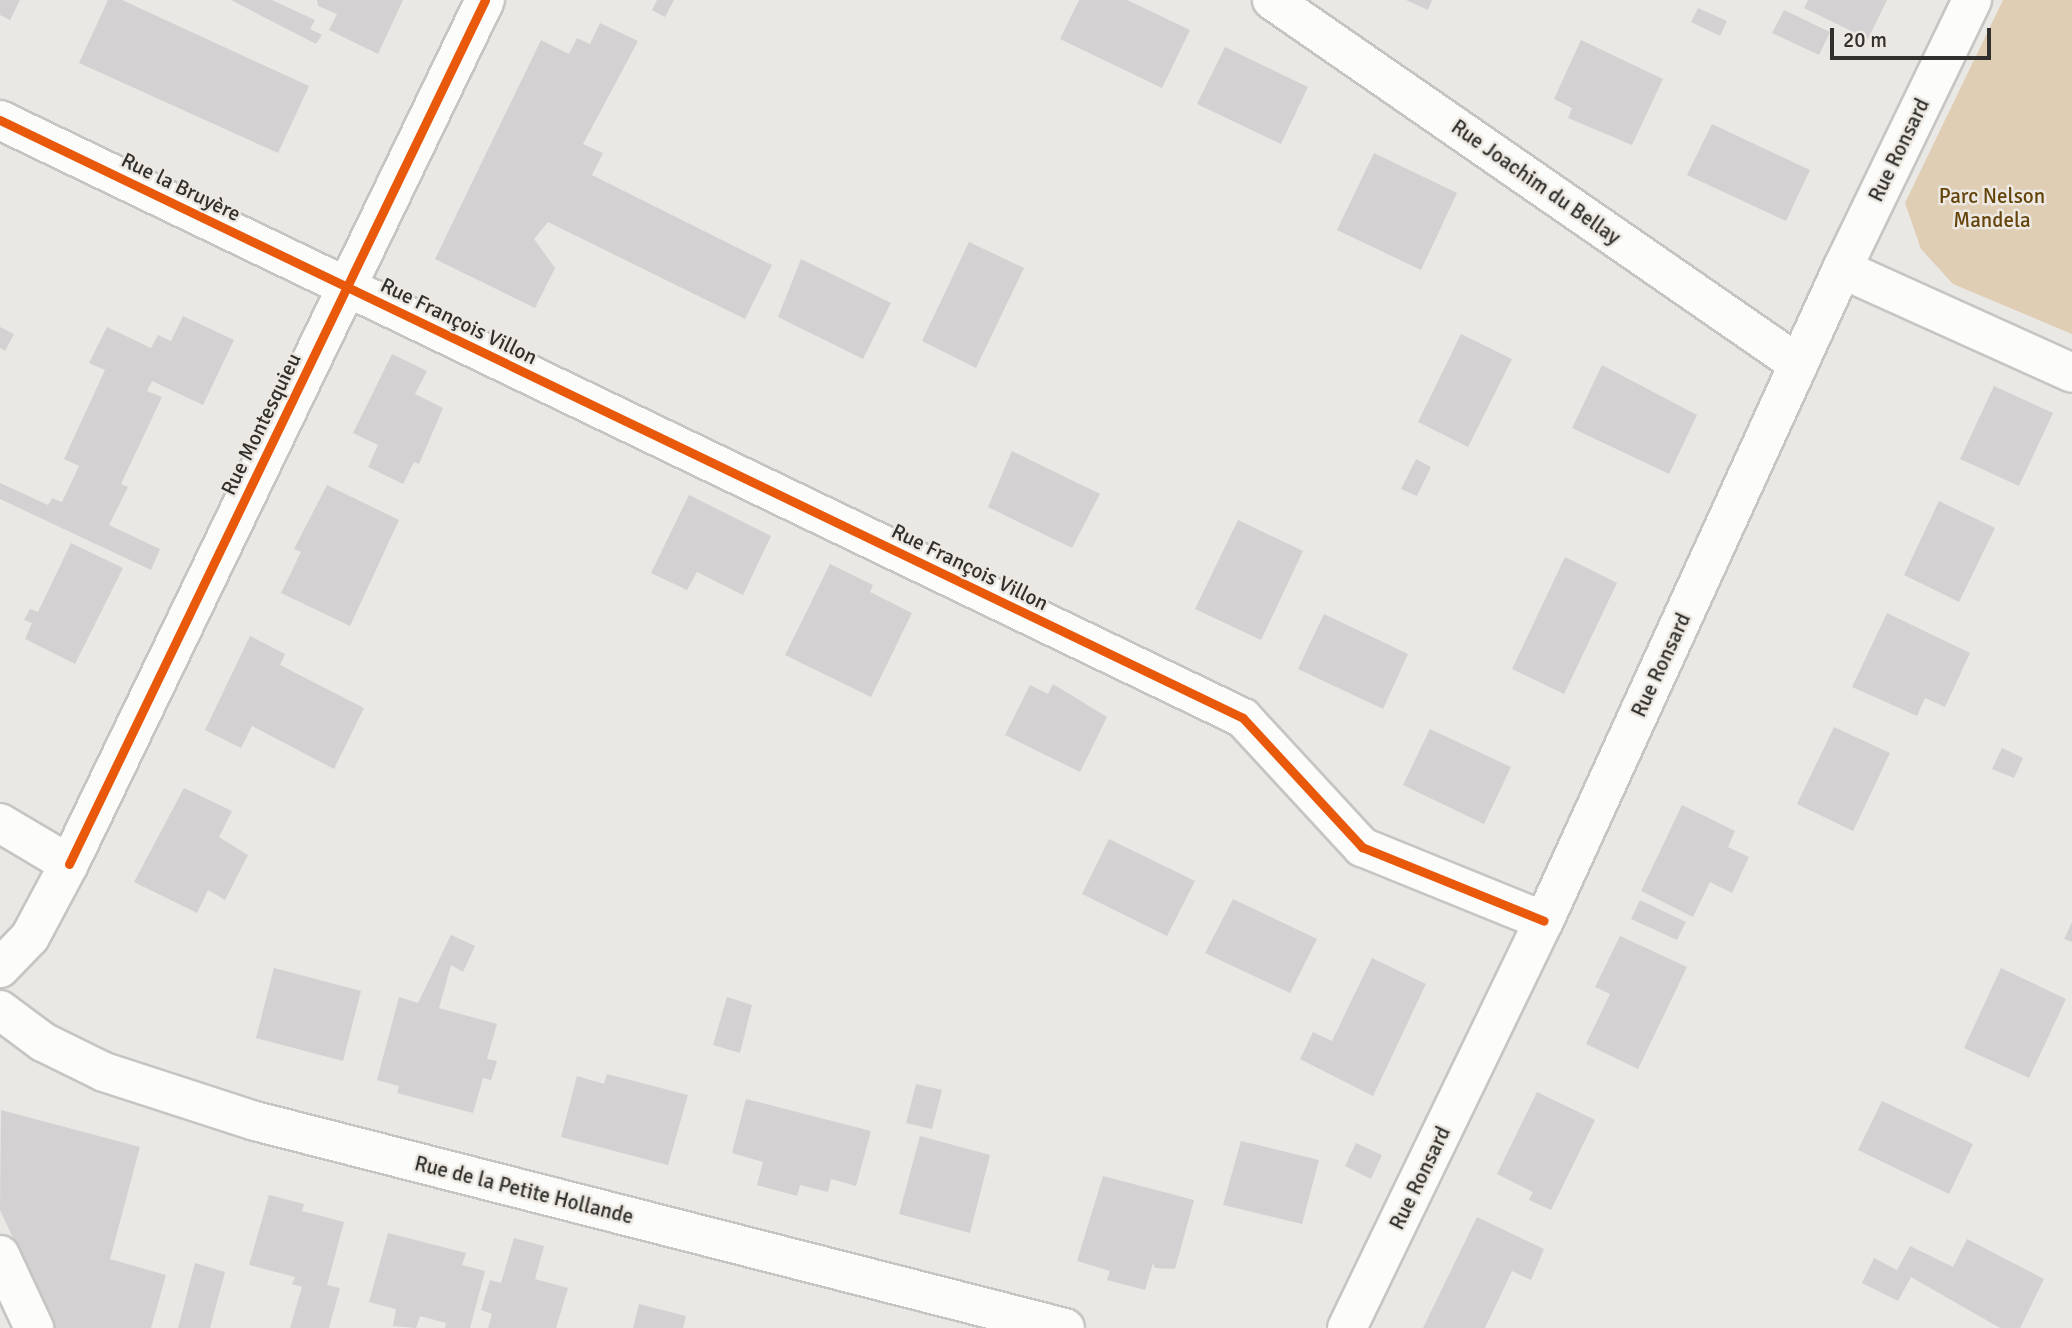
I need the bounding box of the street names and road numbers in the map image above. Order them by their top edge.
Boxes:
street label: Rue Ronsard [1863,94,1935,206]
street label: Rue Joachim du Bellay [1447,114,1625,250]
street label: Rue la Bruyère [117,147,245,227]
street label: Rue François Villon [377,272,541,370]
street label: Rue Montesquieu [216,349,306,499]
street label: Rue François Villon [888,518,1052,616]
street label: Rue Ronsard [1626,609,1696,721]
street label: Rue Ronsard [1384,1122,1456,1234]
street label: Rue de la Petite Hollande [412,1151,636,1229]

